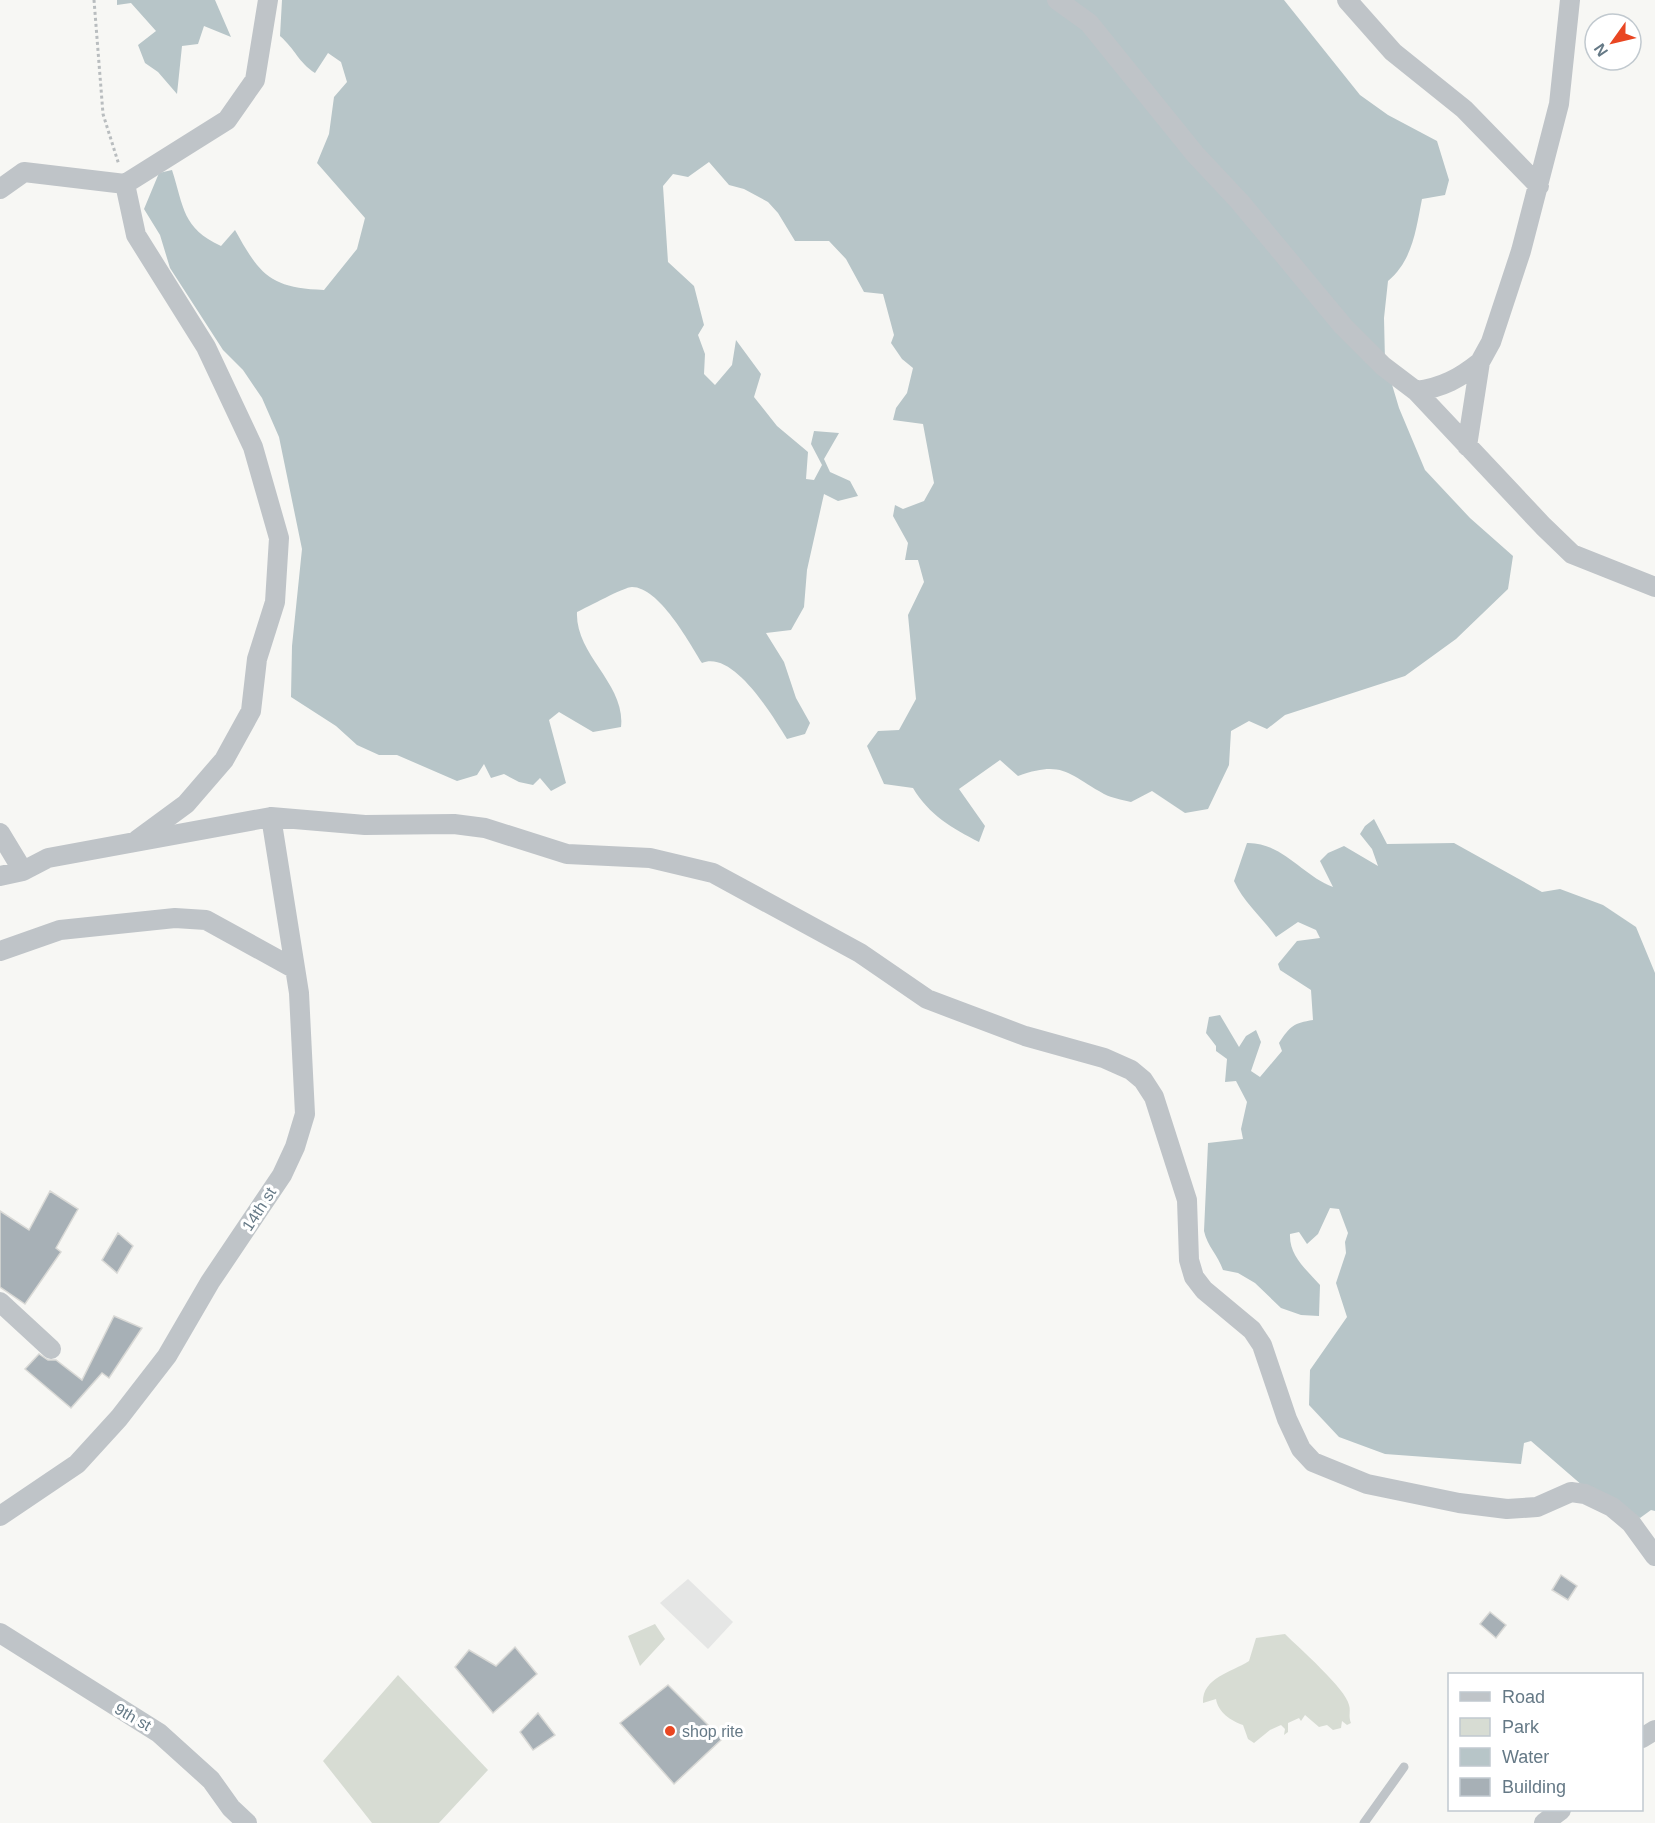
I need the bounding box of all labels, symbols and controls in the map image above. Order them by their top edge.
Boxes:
north arrow [1583,12,1643,72]
text: N [1591,41,1611,60]
street label: 14th st [239,1184,280,1234]
legend [1448,1673,1643,1811]
text: Road [1502,1687,1545,1707]
street label: 9th st [112,1700,155,1734]
text: Park [1502,1717,1540,1737]
place label: shop rite [682,1723,743,1740]
marker: shop rite [663,1724,677,1738]
text: Water [1502,1747,1549,1767]
text: Building [1502,1777,1566,1797]

